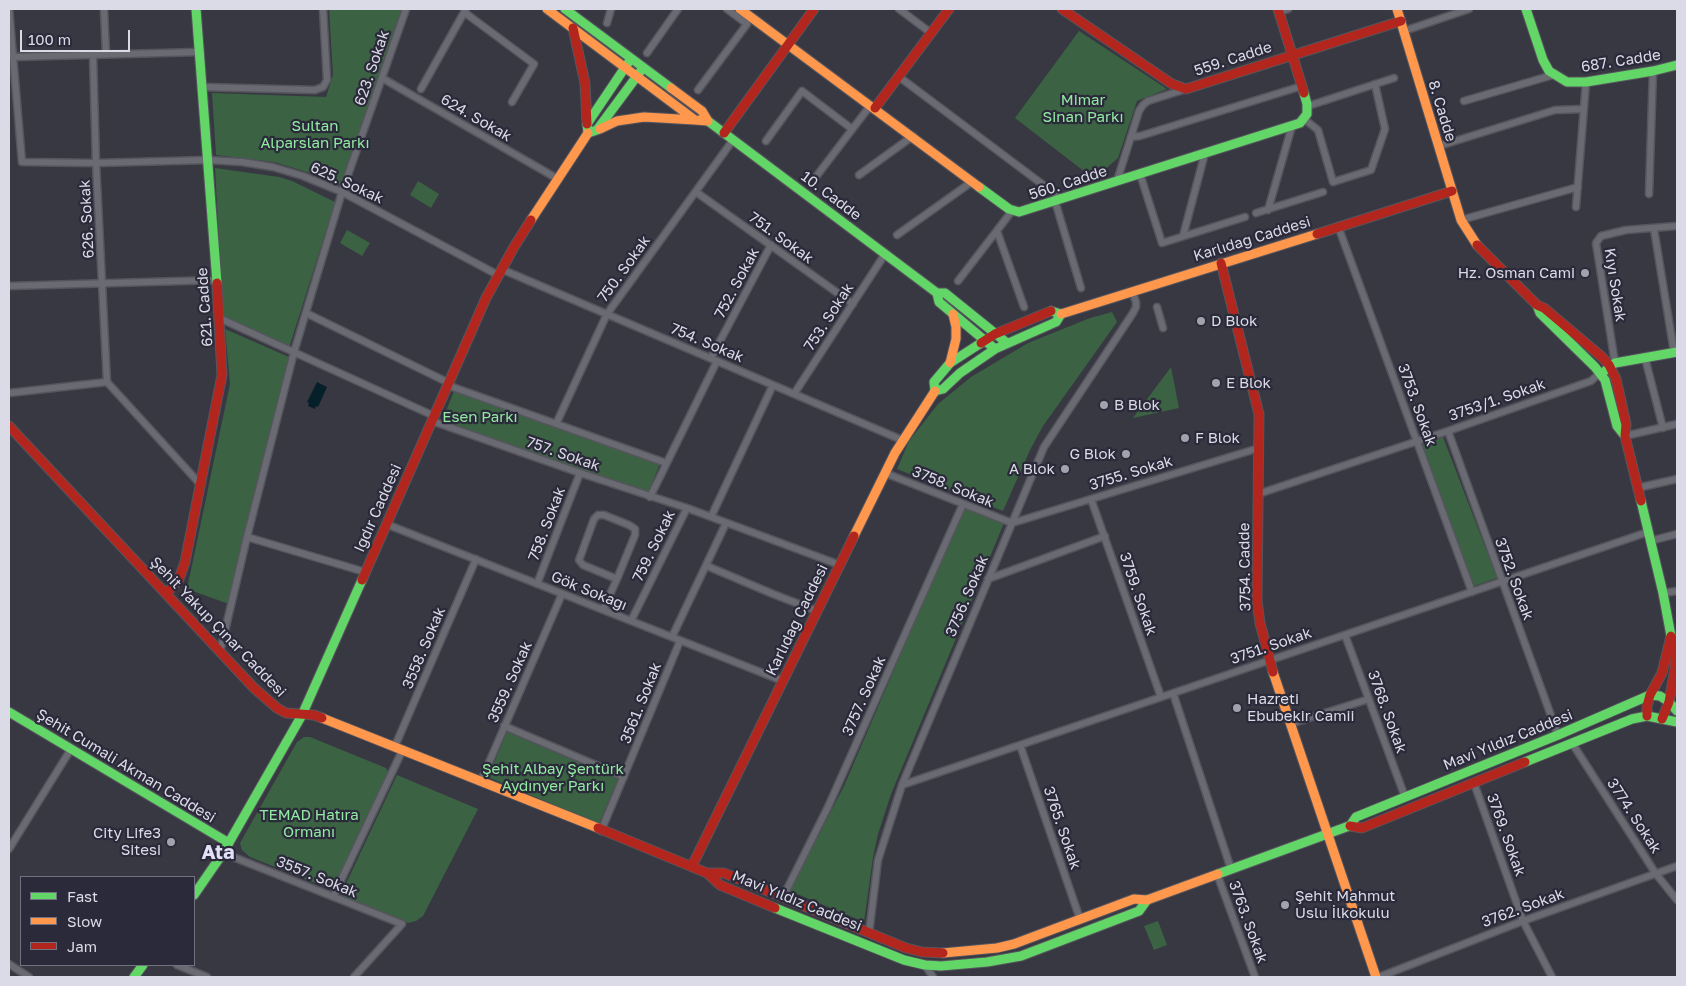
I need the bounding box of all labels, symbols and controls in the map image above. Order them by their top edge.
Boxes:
scale bar [22,20,132,52]
street label: 623. Sokak [351,28,393,108]
text: 100 m [28,30,71,48]
street label: 559. Cadde [1192,38,1274,80]
street label: 687. Cadde [1580,46,1662,76]
street label: 8. Cadde [1424,78,1460,144]
street label: 624. Sokak [437,90,515,146]
park label: Mimar Sinan Parkı [1043,91,1123,126]
park label: Sultan Alparslan Parkı [261,117,369,152]
street label: 625. Sokak [308,158,386,208]
street label: 560. Cadde [1027,162,1109,204]
street label: 10. Cadde [797,168,865,224]
street label: 626. Sokak [76,179,98,259]
street label: 751. Sokak [745,208,817,268]
street label: Karlıdağ Caddesi [1191,213,1313,265]
street label: 750. Sokak [594,232,654,306]
street label: 752. Sokak [711,245,763,321]
street label: Kıyı Sokak [1600,247,1630,323]
place label: Hz. Osman Cami [1458,264,1575,282]
street label: 621. Cadde [193,267,217,347]
marker: Hz. Osman Cami [1579,267,1591,279]
street label: 753. Sokak [800,280,858,354]
place label: D Blok [1211,312,1257,330]
marker: D Blok [1195,315,1207,327]
street label: 754. Sokak [668,319,746,367]
street label: 3753. Sokak [1394,361,1440,449]
place label: E Blok [1226,374,1271,392]
street label: 3753/1. Sokak [1446,375,1548,425]
marker: E Blok [1210,377,1222,389]
place label: B Blok [1114,396,1160,414]
marker: B Blok [1098,399,1110,411]
park label: Esen Parkı [442,408,518,426]
place label: F Blok [1195,429,1240,447]
marker: F Blok [1179,432,1191,444]
street label: 757. Sokak [524,433,602,475]
place label: G Blok [1070,445,1116,463]
marker: G Blok [1120,448,1132,460]
street label: 3755. Sokak [1087,452,1175,494]
place label: A Blok [1009,460,1055,478]
street label: Iğdır Caddesi [351,461,405,555]
street label: 3758. Sokak [909,462,997,512]
marker: A Blok [1059,463,1071,475]
street label: 758. Sokak [525,484,569,564]
street label: 759. Sokak [629,507,679,585]
street label: 3754. Cadde [1235,523,1255,611]
street label: 3752. Sokak [1491,535,1537,623]
street label: 3759. Sokak [1115,550,1161,638]
street label: Şehit Yakup Çınar Caddesi [146,553,290,701]
street label: 3756. Sokak [942,553,992,639]
street label: Karlıdağ Caddesi [762,561,832,679]
street label: Gök Sokağı [548,568,630,614]
street label: 3558. Sokak [399,604,449,692]
street label: 3751. Sokak [1228,624,1314,668]
street label: 3559. Sokak [484,638,536,726]
street label: 3757. Sokak [838,653,890,739]
street label: 3561. Sokak [617,660,665,746]
street label: 3768. Sokak [1364,668,1410,756]
place label: Hazreti Ebubekir Camii [1247,690,1354,725]
marker: Hazreti Ebubekir Camii [1231,702,1243,714]
street label: Şehit Cumali Akman Caddesi [33,705,219,827]
street label: Mavi Yıldız Caddesi [1441,706,1575,774]
park label: Şehit Albay Şentürk Aydınyer Parkı [482,760,624,795]
street label: 3774. Sokak [1603,775,1665,857]
street label: 3765. Sokak [1039,784,1085,872]
street label: 3769. Sokak [1483,791,1529,879]
park label: TEMAD Hatıra Ormanı [259,806,359,841]
place label: City Life3 Sitesi [93,824,161,859]
marker: City Life3 Sitesi [165,836,177,848]
district label: Ata [201,841,235,865]
street label: 3557. Sokak [274,853,360,901]
street label: Mavi Yıldız Caddesi [730,867,864,935]
legend [20,876,195,966]
street label: 3763. Sokak [1225,878,1271,966]
street label: 3762. Sokak [1479,885,1567,931]
text: Fast [67,887,98,905]
place label: Şehit Mahmut Uslu İlkokulu [1295,887,1395,922]
marker: Şehit Mahmut Uslu İlkokulu [1279,899,1291,911]
text: Slow [67,912,102,930]
text: Jam [67,937,97,955]

